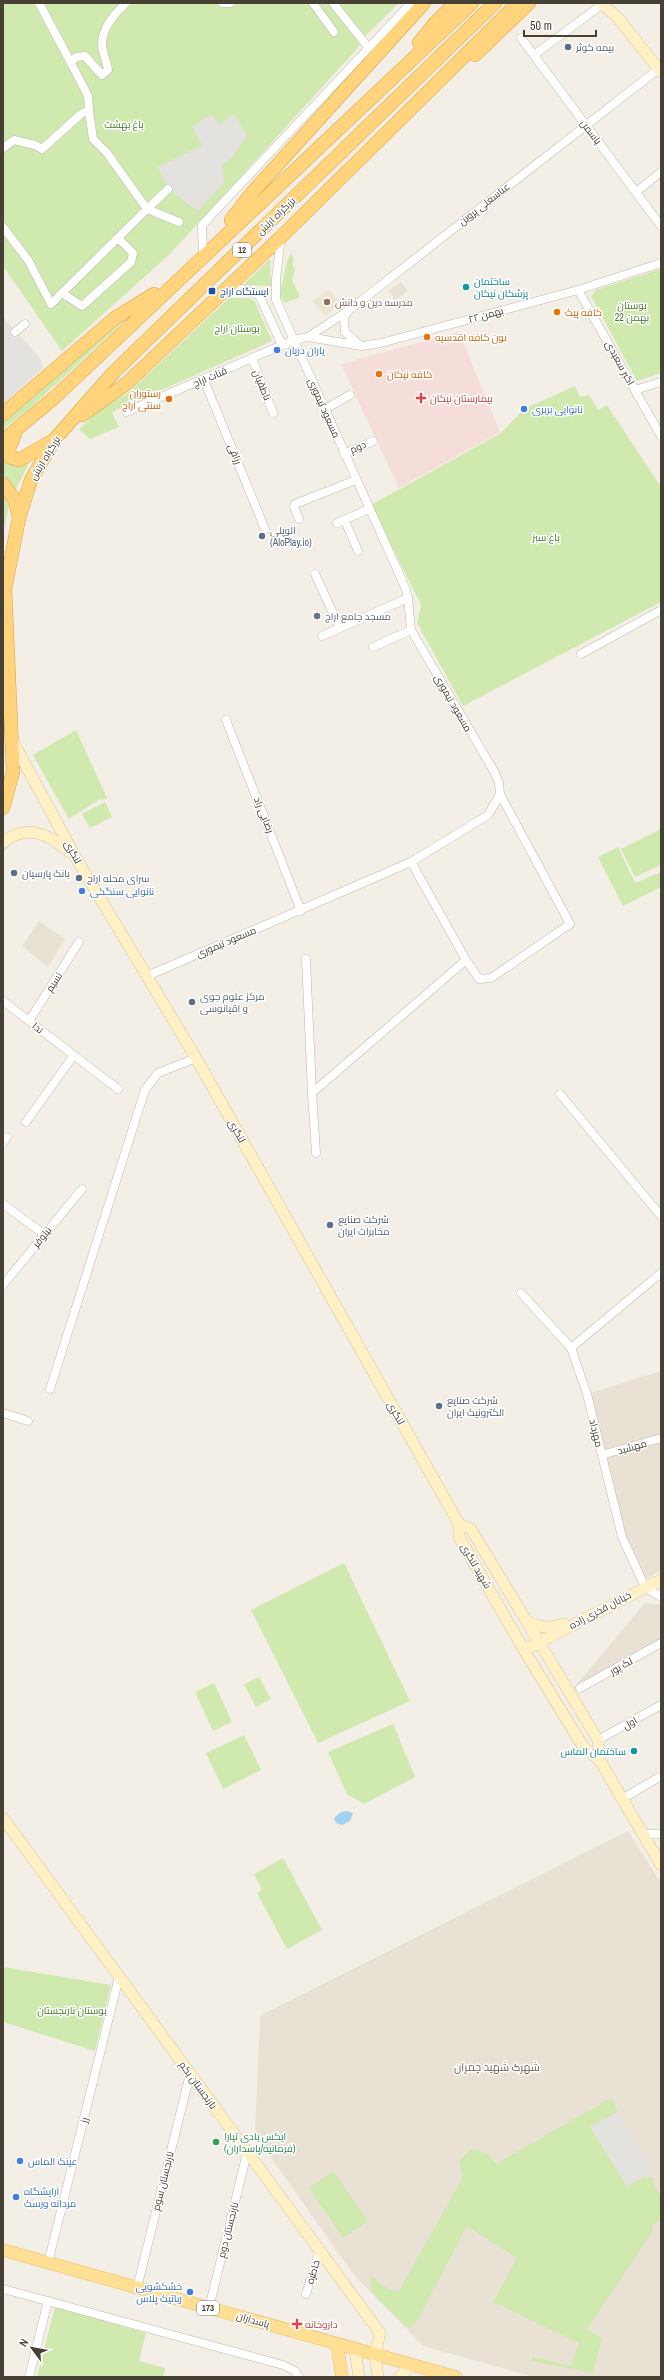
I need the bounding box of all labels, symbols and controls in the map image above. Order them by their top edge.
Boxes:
scale bar [524,12,596,38]
text: 50 m [530,18,552,34]
place label: بیمه کوثر [575,41,614,54]
marker: بیمه کوثر [563,42,573,52]
street label: یاسمن [577,117,605,147]
park label: باغ بهشت [104,118,144,131]
street label: عباسعلی پروین [456,180,512,228]
street label: بزرگراه ارتش [254,194,298,238]
road number: 12 [233,243,251,257]
place label: ساختمان پزشکان نیکان [474,275,529,300]
marker: ساختمان پزشکان نیکان [461,282,471,292]
place label: ایستگاه اراج [220,285,269,298]
marker: ایستگاه اراج [207,286,217,296]
place label: مدرسه دین و دانش [335,296,413,309]
marker: مدرسه دین و دانش [322,297,332,307]
park label: بوستان 22 بهمن [615,299,649,324]
street label: ۲۲ بهمن [467,304,505,326]
place label: کافه پیک [565,306,602,319]
marker: کافه پیک [552,307,562,317]
park label: بوستان اراج [214,322,260,335]
place label: نون کافه اقدسیه [435,331,507,344]
marker: نون کافه اقدسیه [422,332,432,342]
street label: اکبر سعیدی [602,338,638,388]
place label: یاران دریان [285,344,325,357]
marker: یاران دریان [272,345,282,355]
street label: قنات اراج [191,364,229,390]
street label: ناطقیان [250,368,274,402]
place label: کافه نیکان [387,368,432,381]
marker: کافه نیکان [374,369,384,379]
street label: مسعود تیموری [305,376,343,440]
place label: رستوران سنتی آراج [122,387,161,412]
marker: بیمارستان نیکان [415,392,427,404]
place label: بیمارستان نیکان [430,392,493,405]
marker: رستوران سنتی آراج [164,394,174,404]
place label: نانوایی بربری [532,403,583,416]
marker: نانوایی بربری [519,404,529,414]
street label: بزرگراه ارتش [27,434,63,482]
street label: دوم [348,438,369,457]
street label: رزاقی [225,442,245,466]
place label: الوپلی (AloPlay.io) [270,524,312,549]
marker: الوپلی (AloPlay.io) [257,531,267,541]
park label: باغ سبز [531,531,560,544]
place label: مسجد جامع اراج [325,610,391,623]
marker: مسجد جامع اراج [312,611,322,621]
street label: مسعود تیموری [431,672,475,734]
street label: رضایی راد [251,795,277,835]
street label: لنگری [61,838,85,866]
place label: بانک پارسیان [22,867,70,880]
marker: بانک پارسیان [9,868,19,878]
place label: سرای محله اراج [87,872,149,885]
marker: سرای محله اراج [74,873,84,883]
place label: نانوایی سنگکی [90,885,154,898]
marker: نانوایی سنگکی [77,886,87,896]
street label: مسعود تیموری [194,924,258,960]
street label: نسیم [43,970,66,995]
place label: مرکز علوم جوی و اقیانوسی [200,990,265,1015]
marker: مرکز علوم جوی و اقیانوسی [187,997,197,1007]
street label: ندا [30,1020,46,1036]
street label: لنگری [225,1117,249,1145]
place label: شرکت صنایع مخابرات ایران [338,1213,390,1238]
marker: شرکت صنایع مخابرات ایران [325,1220,335,1230]
street label: نیلوفر [29,1224,54,1251]
place label: شرکت صنایع الکترونیک ایران [447,1394,504,1419]
street label: لنگری [384,1399,408,1427]
marker: شرکت صنایع الکترونیک ایران [434,1401,444,1411]
street label: مهرداد [586,1418,606,1448]
street label: مهشید [616,1437,648,1457]
street label: شهید لنگری [458,1541,494,1591]
street label: خیابان فخری زاده [567,1588,633,1632]
street label: لک پور [606,1654,635,1678]
street label: اول [620,1714,640,1732]
place label: ساختمان الماس [560,1745,626,1758]
marker: ساختمان الماس [629,1746,639,1756]
park label: بوستان نارنجستان [37,2004,107,2017]
street label: نارنجستان یکم [175,2058,220,2112]
district label: شهرک شهید چمران [454,2060,540,2074]
street label: رز [77,2116,91,2125]
place label: ایکس بادی تیارا (فرمانیه/پاسداران) [224,2130,296,2155]
marker: ایکس بادی تیارا (فرمانیه/پاسداران) [211,2137,221,2147]
street label: نارنجستان سوم [149,2150,178,2212]
place label: عینک الماس [28,2155,78,2168]
marker: عینک الماس [15,2156,25,2166]
place label: آرایشگاه مردانه ورسک [24,2185,76,2210]
marker: آرایشگاه مردانه ورسک [11,2192,21,2202]
street label: نارنجستان دوم [215,2201,242,2259]
street label: خاطره [303,2258,323,2286]
place label: خشکشویی رباتیک پلاس [135,2280,182,2305]
marker: خشکشویی رباتیک پلاس [185,2287,195,2297]
road number: 173 [197,2301,219,2315]
street label: پاسداران [235,2309,271,2331]
place label: داروخانه [305,2318,338,2331]
marker: داروخانه [292,2319,302,2329]
north arrow [12,2328,52,2368]
text: N [16,2336,31,2349]

